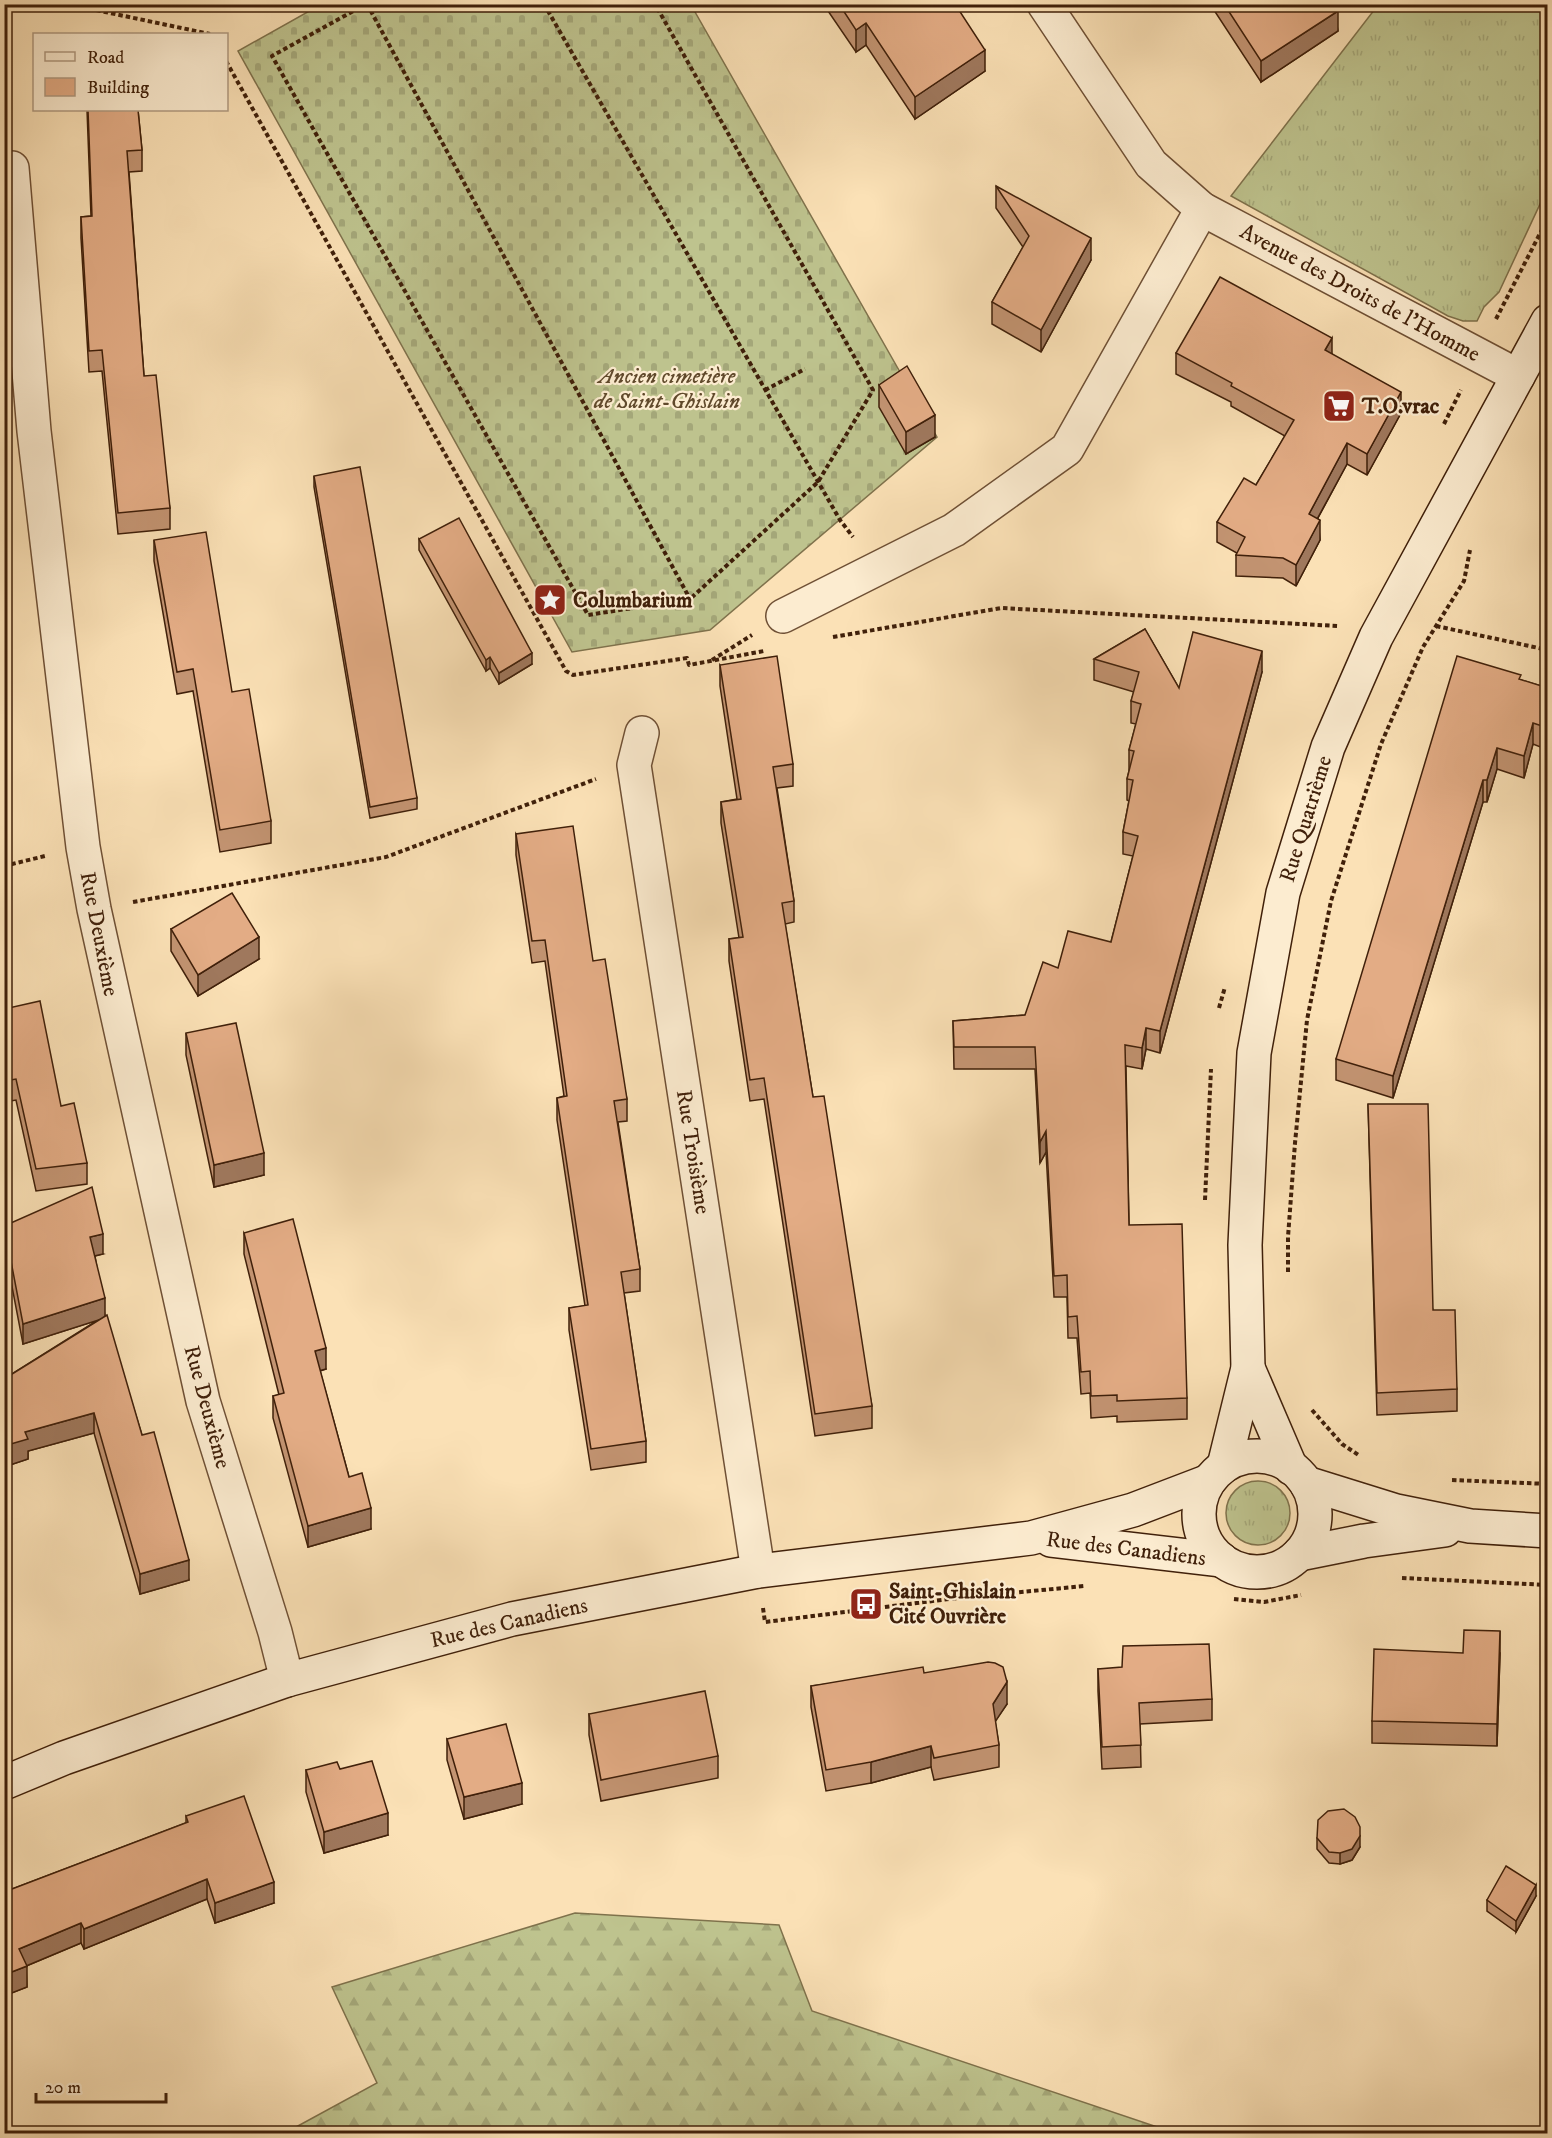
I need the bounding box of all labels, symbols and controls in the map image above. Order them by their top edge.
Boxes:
legend [33,33,228,111]
text: Road [87,47,124,69]
text: Building [87,77,149,99]
street label: Avenue des Droits de l'Homme [1235,218,1485,368]
park label: Ancien cimetière de Saint-Ghislain [593,363,740,415]
supermarket icon: T.O.vrac [1321,388,1357,424]
place label: T.O.vrac [1361,393,1440,420]
place icon: Columbarium [532,582,568,618]
place label: Columbarium [573,587,693,614]
street label: Rue Quatrième [1274,752,1338,886]
street label: Rue Deuxième [74,869,124,999]
street label: Rue Troisième [670,1088,716,1216]
street label: Rue Deuxième [178,1342,236,1472]
street label: Rue des Canadiens [1045,1526,1207,1572]
place label: Saint-Ghislain Cité Ouvrière [889,1578,1016,1630]
bus stop icon: Saint-Ghislain Cité Ouvrière [848,1586,884,1622]
street label: Rue des Canadiens [428,1592,590,1654]
scale bar [36,2066,166,2104]
text: 20 m [45,2077,81,2099]

